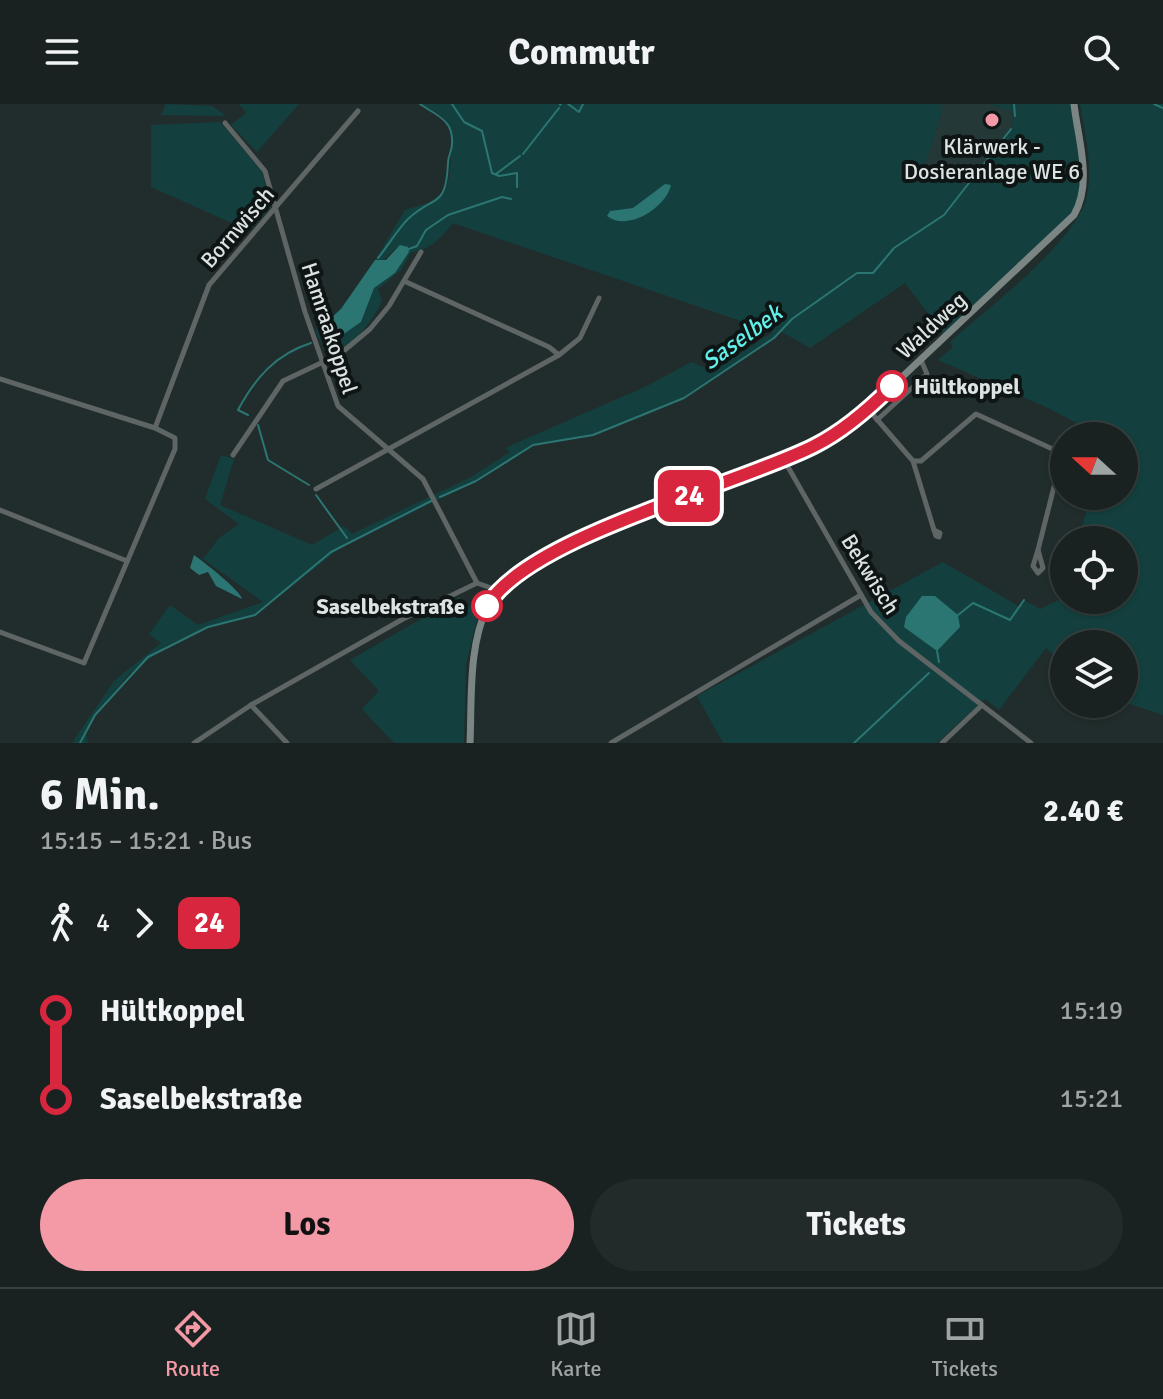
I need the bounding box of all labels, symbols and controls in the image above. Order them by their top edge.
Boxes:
icon: menu [40,30,84,74]
text: Commutr [508,30,655,75]
icon: search [1079,30,1123,74]
marker: Klärwerk - Dosieranlage WE 6 [983,111,1001,129]
place label: Klärwerk - Dosieranlage WE 6 [904,133,1080,185]
street label: Bornwisch [195,181,280,273]
street label: Hamraakoppel [296,259,363,397]
street label: Waldweg [891,286,972,364]
water label: Saselbek [696,297,790,376]
marker: Hültkoppel [877,371,907,401]
place label: Hültkoppel [914,373,1020,400]
north arrow [1050,422,1138,510]
map controls [1050,422,1138,718]
line badge: 24 [653,470,725,522]
text: 24 [674,479,704,513]
button: locate [1050,526,1138,614]
street label: Bekwisch [835,529,906,619]
marker: Saselbekstraße [472,591,502,621]
place label: Saselbekstraße [317,593,465,620]
button: layers [1050,630,1138,718]
text: 6 Min. [40,768,160,822]
text: 2.40 € [1043,793,1123,830]
text: 15:15 – 15:21 · Bus [40,825,252,857]
icon: walk [40,901,84,945]
icon: forward [122,901,166,945]
text: 24 [194,906,224,940]
text: 4 [96,907,110,939]
text: Hültkoppel [100,993,245,1030]
text: 15:19 [1060,995,1123,1027]
text: Saselbekstraße [100,1081,302,1118]
text: 15:21 [1060,1083,1123,1115]
button: Los [40,1179,574,1271]
button: Tickets [590,1179,1123,1271]
tab: Route [165,1307,220,1382]
tab: Karte [550,1307,602,1382]
tab: Tickets [932,1307,998,1382]

